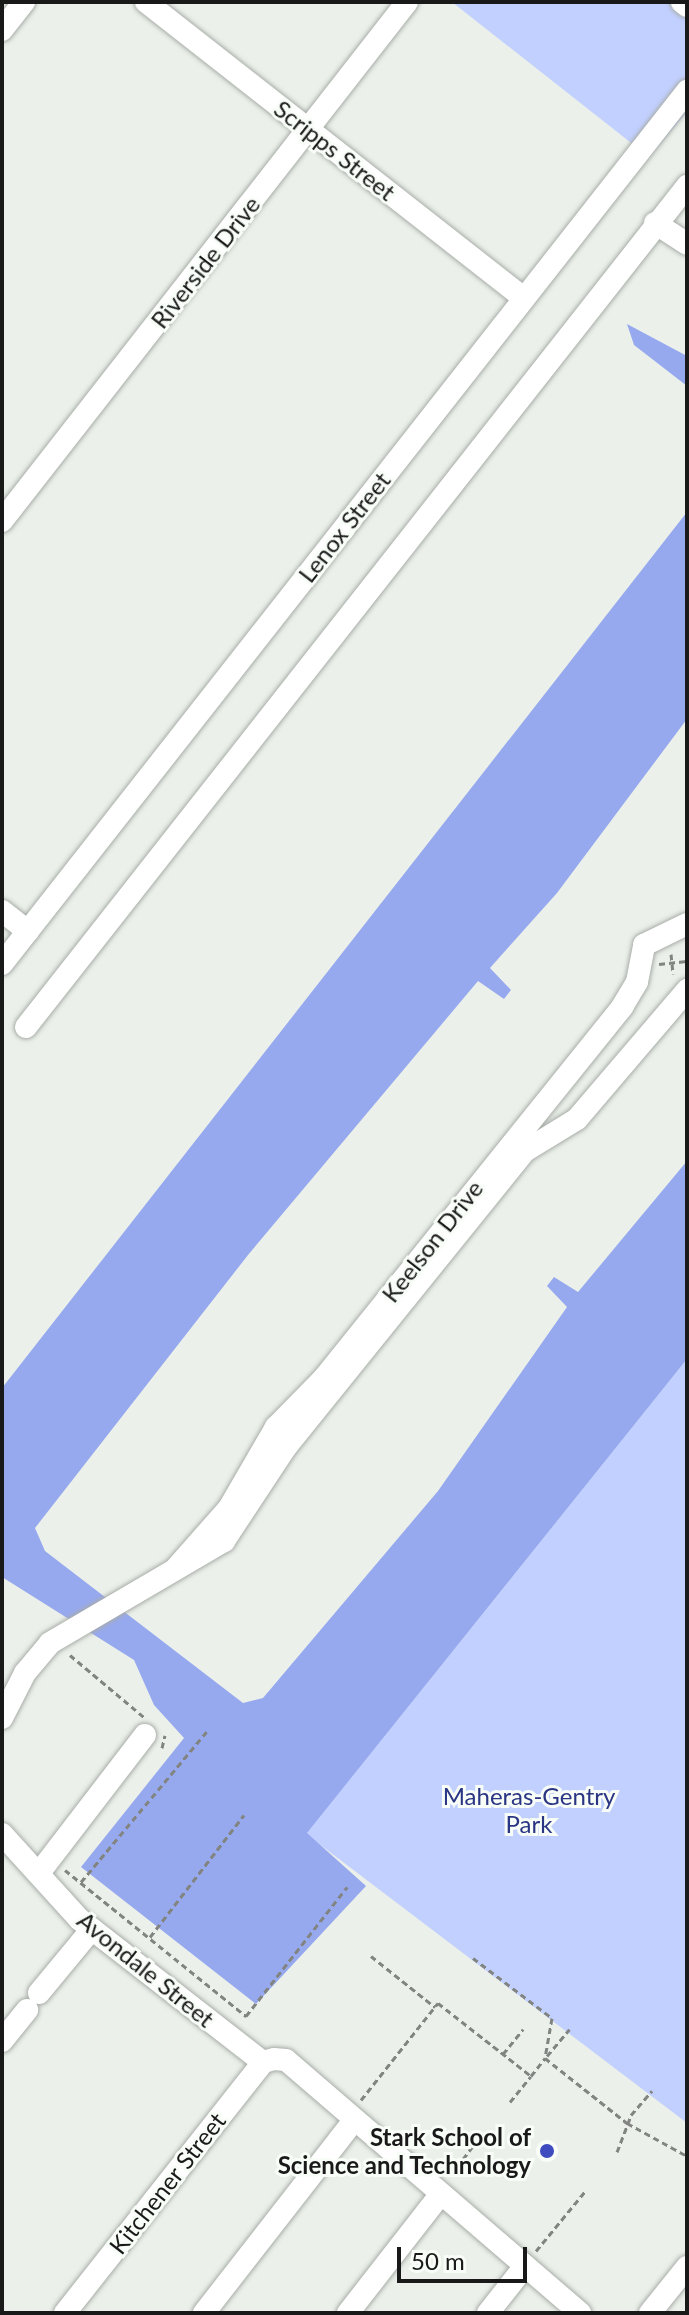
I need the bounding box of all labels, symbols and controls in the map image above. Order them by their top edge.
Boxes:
street label: Scripps Street [269,94,401,206]
street label: Riverside Drive [145,190,265,334]
street label: Lenox Street [292,466,396,588]
street label: Keelson Drive [375,1174,489,1308]
park label: Maheras-Gentry Park [443,1782,615,1838]
street label: Avondale Street [72,1905,220,2033]
street label: Kitchener Street [103,2106,231,2260]
place label: Stark School of Science and Technology [277,2123,531,2179]
marker: Stark School of Science and Technology [538,2142,556,2160]
scale bar [401,2231,531,2281]
text: 50 m [411,2246,465,2275]

